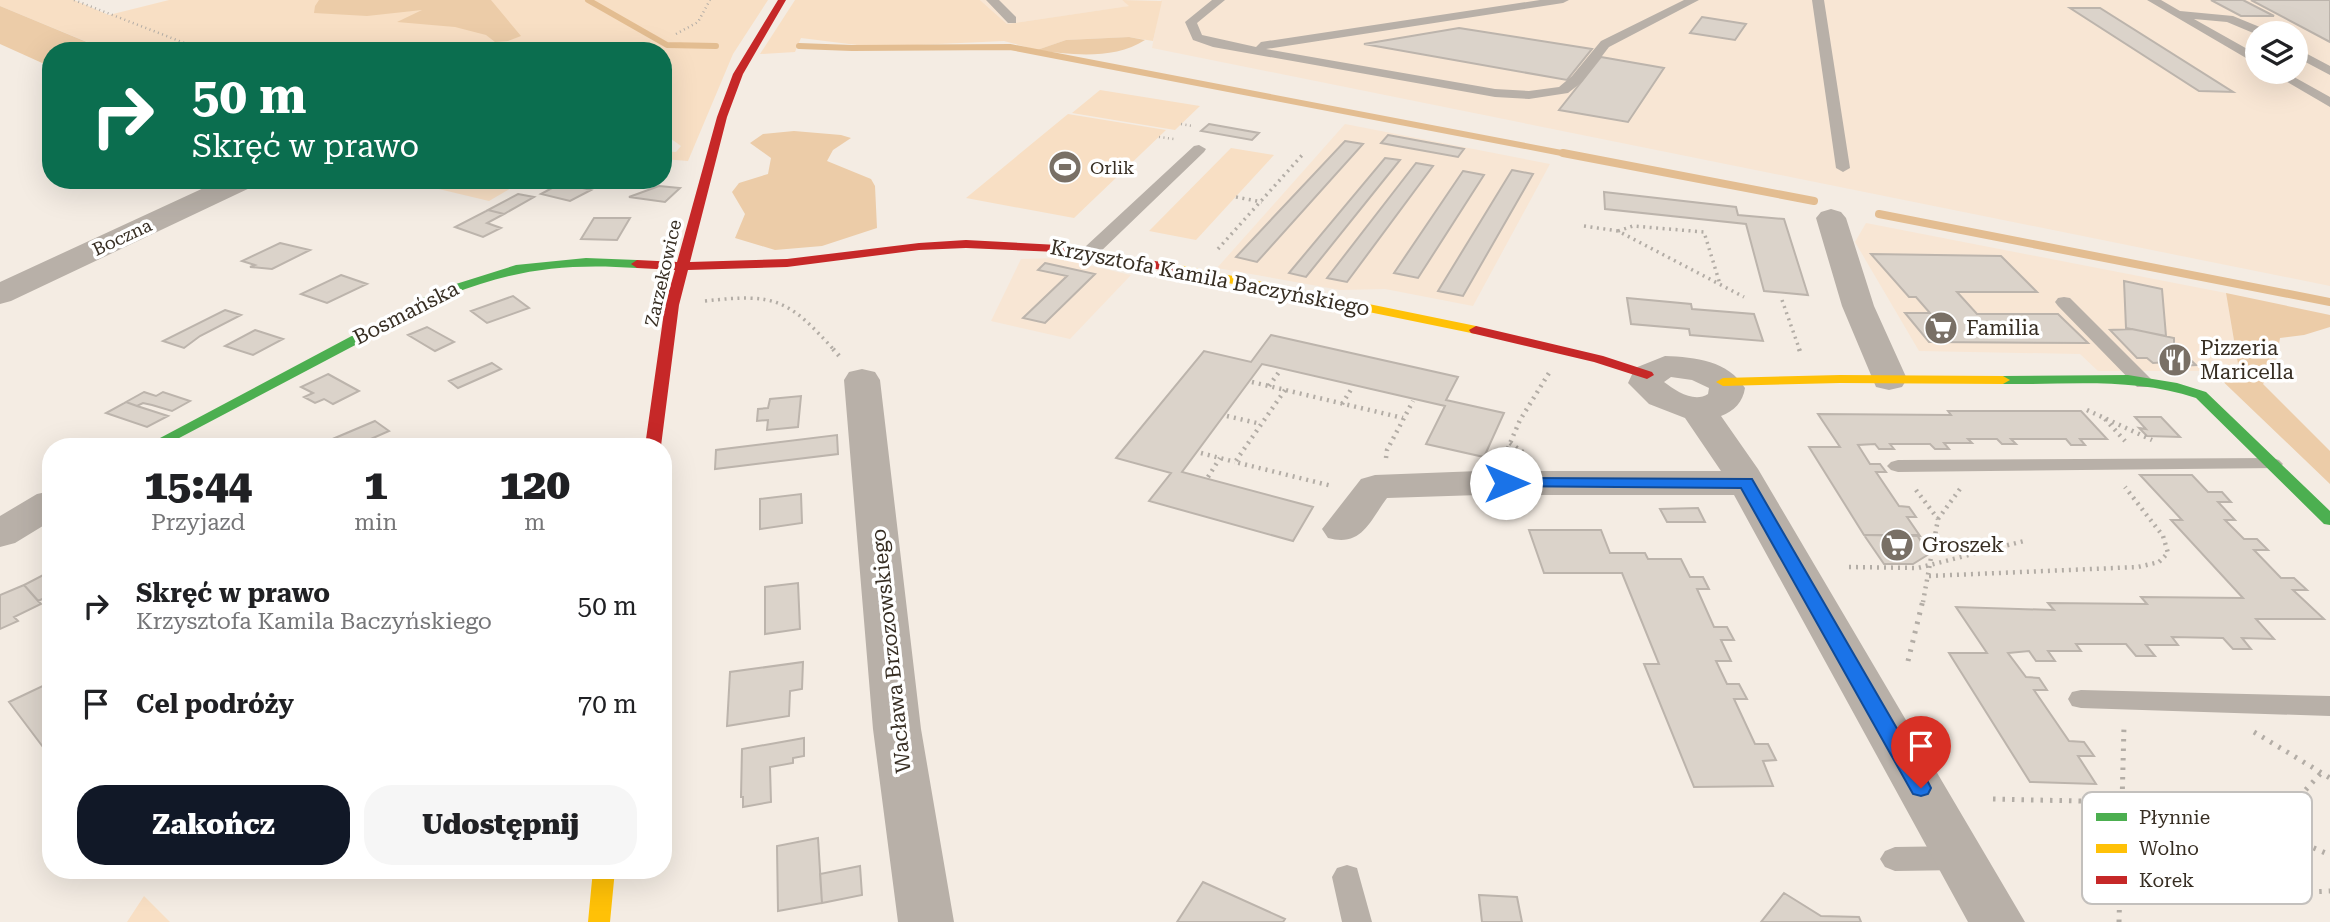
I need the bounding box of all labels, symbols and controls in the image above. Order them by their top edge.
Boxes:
map controls [2245,21,2308,84]
button: layers [2245,21,2308,84]
text: 50 m [192,68,307,125]
icon: right [77,70,168,161]
text: Skręć w prawo [192,127,419,165]
sports icon: Orlik [1046,148,1084,186]
place label: Orlik [1090,157,1134,178]
street label: Boczna [89,214,155,260]
street label: Zarzekowice [641,218,685,328]
street label: Krzysztofa Kamila Baczyńskiego [1048,235,1372,321]
street label: Bosmańska [349,276,463,350]
supermarket icon: Familia [1922,309,1960,347]
place label: Familia [1966,316,2040,340]
place label: Pizzeria Maricella [2200,336,2295,384]
restaurant icon: Pizzeria Maricella [2156,341,2194,379]
position arrow [1469,446,1543,520]
text: 15:44 [144,460,252,509]
text: 1 [364,460,388,509]
text: 120 [499,460,570,509]
text: Przyjazd [151,509,245,536]
text: min [354,509,397,536]
text: m [524,509,545,536]
supermarket icon: Groszek [1878,526,1916,564]
street label: Wacława Brzozowskiego [866,528,916,774]
place label: Groszek [1922,533,2004,557]
text: Skręć w prawo [136,578,330,608]
icon: right [77,587,115,625]
text: 50 m [578,591,637,621]
text: Krzysztofa Kamila Baczyńskiego [136,608,492,635]
icon: arrive [77,685,115,723]
text: Cel podróży [136,689,294,719]
text: 70 m [578,689,637,719]
pin [1891,716,1951,788]
icon: arrive [1902,727,1940,765]
button: Zakończ [77,785,350,865]
button: Udostępnij [364,785,637,865]
legend [2082,792,2312,904]
text: Płynnie [2139,806,2210,829]
text: Wolno [2139,837,2199,860]
text: Korek [2139,869,2194,892]

